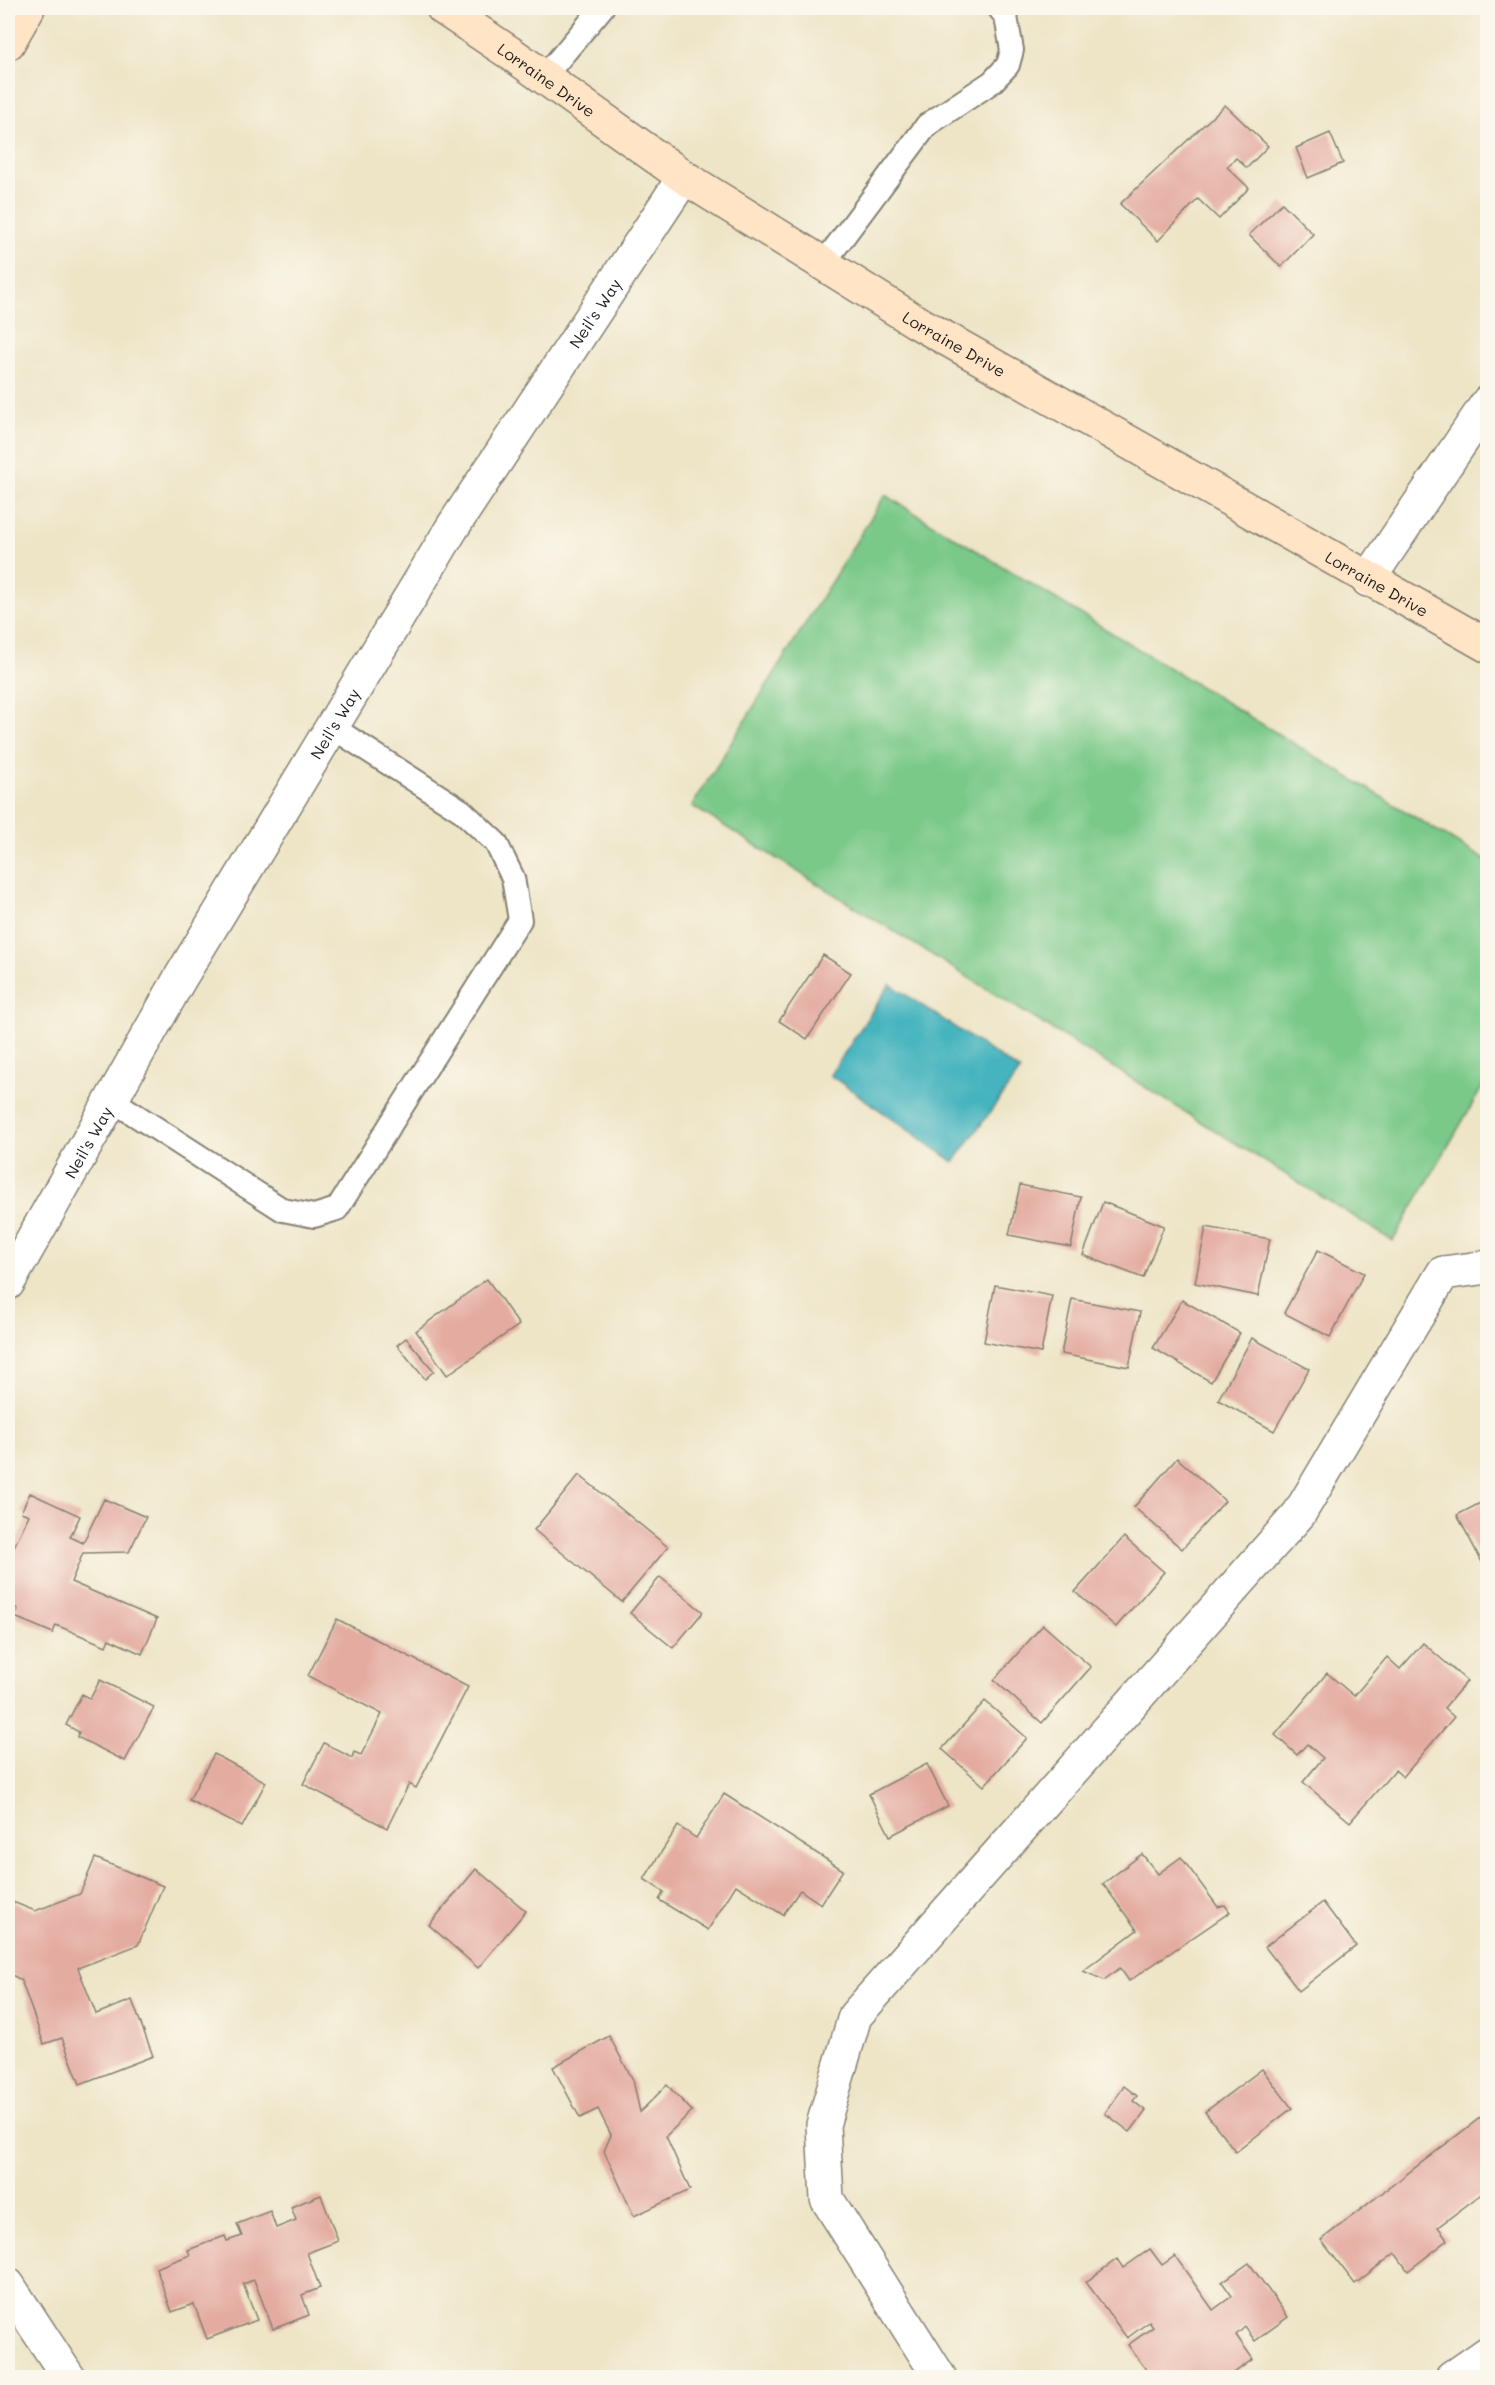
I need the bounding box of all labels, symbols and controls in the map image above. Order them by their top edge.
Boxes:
street label: Lorraine Drive [494,37,600,121]
street label: Neil's Way [564,274,625,352]
street label: Lorraine Drive [899,306,1010,381]
street label: Lorraine Drive [1322,546,1432,621]
street label: Neil's Way [305,684,364,763]
street label: Neil's Way [59,1102,116,1182]

